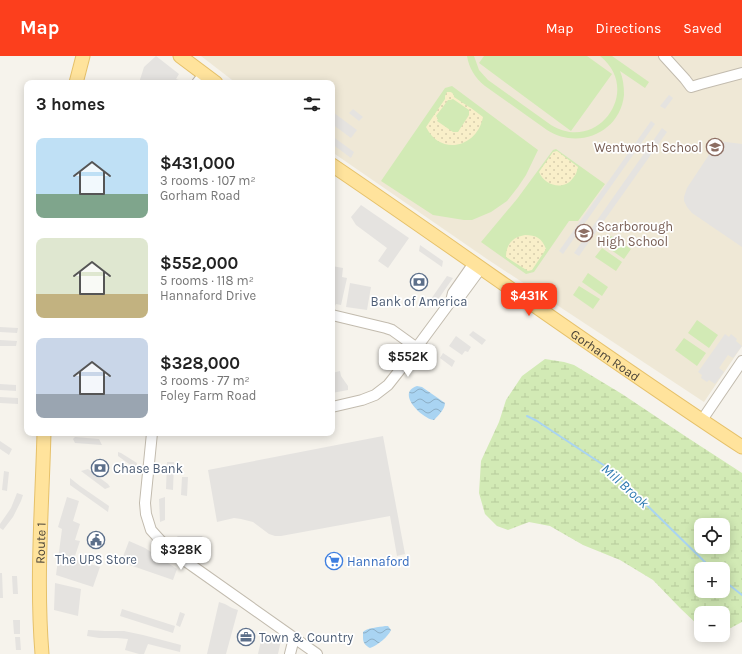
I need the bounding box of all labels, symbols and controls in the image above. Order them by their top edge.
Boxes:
text: Map [20,17,59,39]
text: Map [546,20,574,37]
text: Directions [596,20,661,37]
text: Saved [683,20,722,37]
icon: filters [301,93,323,115]
text: 3 homes [36,94,105,114]
school or university icon: Wentworth School [705,137,725,157]
place label: Wentworth School [594,140,702,155]
text: $431,000 [160,153,235,173]
icon: home [68,154,116,202]
text: 3 rooms · 107 m² [160,173,256,188]
text: Gorham Road [160,188,240,203]
place label: Scarborough High School [597,219,673,249]
school or university icon: Scarborough High School [574,223,594,243]
text: $552,000 [160,253,238,273]
icon: home [68,254,116,302]
bank icon: Bank of America [409,272,429,292]
text: 5 rooms · 118 m² [160,273,254,288]
pin: $431K [501,283,557,317]
text: Hannaford Drive [160,288,256,303]
text: $431K [510,288,548,303]
place label: Bank of America [371,294,467,309]
street label: Gorham Road [568,326,643,384]
pin: $552K [380,344,436,378]
text: $552K [388,349,428,364]
text: $328,000 [160,353,240,373]
icon: home [68,354,116,402]
text: 3 rooms · 77 m² [160,373,250,388]
text: Foley Farm Road [160,388,257,403]
bank icon: Chase Bank [90,458,110,478]
water label: Mill Brook [598,460,653,512]
place label: Chase Bank [113,461,183,476]
map controls [694,518,730,642]
button: locate [694,518,730,554]
street label: Route 1 [32,522,48,564]
public building icon: The UPS Store [86,530,106,550]
pin: $328K [153,537,209,571]
text: $328K [160,542,202,557]
supermarket icon: Hannaford [324,551,344,571]
place label: The UPS Store [55,552,137,567]
place label: Hannaford [347,554,410,569]
button: + [694,562,730,598]
button: − [694,606,730,642]
office icon: Town & Country [236,627,256,647]
place label: Town & Country [259,630,353,645]

